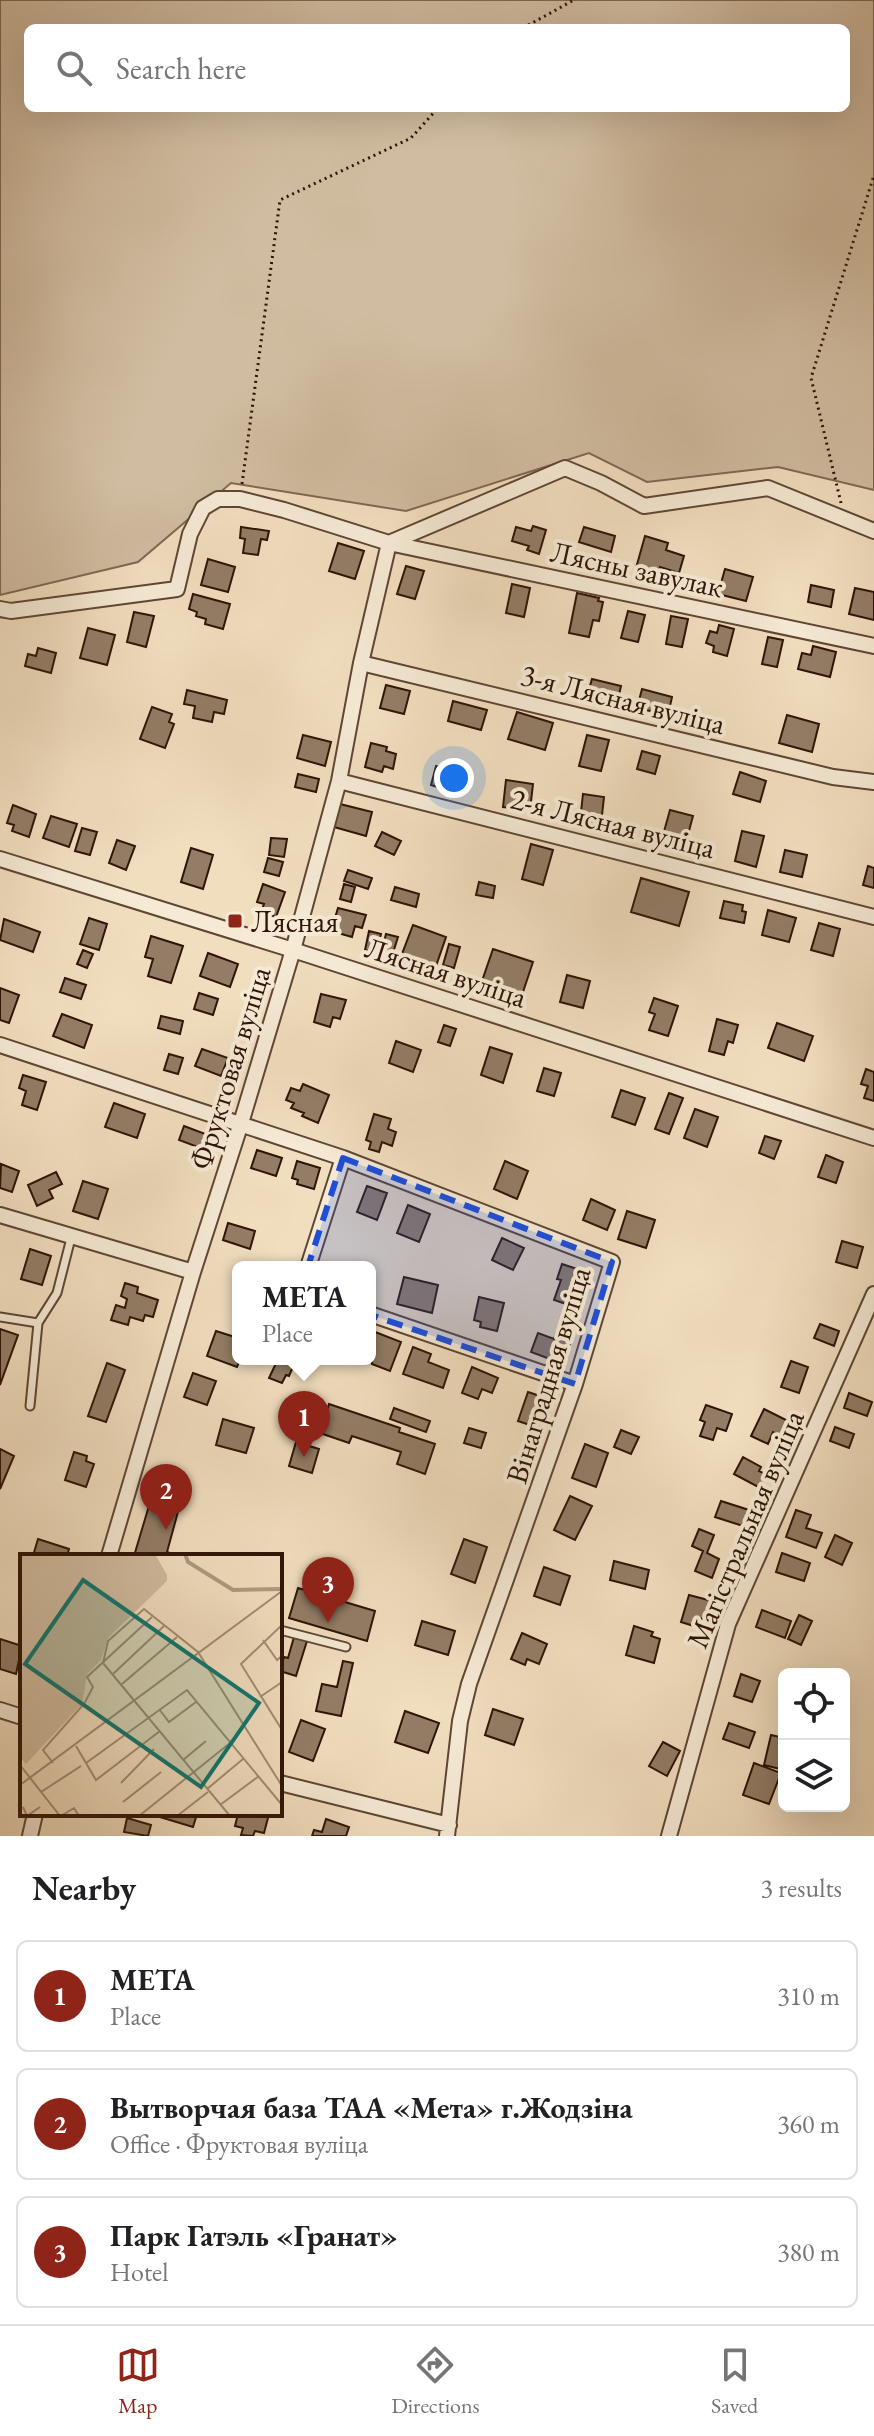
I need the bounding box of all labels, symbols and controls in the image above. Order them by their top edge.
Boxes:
search box [24,24,850,112]
icon: search [52,46,96,90]
text: Search here [116,49,246,88]
street label: Лясны завулак [547,532,727,606]
street label: 3-я Лясная вуліца [517,655,729,743]
your location [434,758,474,798]
street label: 2-я Лясная вуліца [507,779,719,867]
place label: Лясная [251,902,339,941]
marker: Лясная [226,912,244,930]
street label: Лясная вуліца [360,928,532,1016]
street label: Фруктовая вуліца [181,962,279,1174]
popup [232,1261,376,1365]
street label: Вінаградная вуліца [497,1262,599,1488]
text: МЕТА [262,1277,346,1316]
text: Place [262,1316,313,1350]
pin: 1 [278,1391,330,1457]
street label: Магістральная вуліца [677,1404,813,1654]
pin: 2 [140,1464,192,1530]
inset map [20,1554,282,1816]
pin: 3 [302,1557,354,1623]
map controls [778,1668,850,1812]
button: locate [778,1668,850,1740]
button: layers [778,1740,850,1812]
text: Nearby [32,1866,136,1910]
text: 3 results [761,1871,842,1905]
text: МЕТА [110,1960,195,1999]
text: 1 [53,1979,67,2013]
text: 310 m [777,1979,840,2013]
text: Place [110,1999,161,2033]
text: Вытворчая база ТАА «Мета» г.Жодзіна [110,2088,633,2127]
text: 2 [53,2107,67,2141]
text: 360 m [777,2107,840,2141]
text: Office · Фруктовая вуліца [110,2127,368,2161]
text: Парк Гатэль «Гранат» [110,2216,398,2255]
text: 3 [53,2235,67,2269]
text: 380 m [777,2235,840,2269]
text: Hotel [110,2255,168,2289]
tab: Map [116,2343,160,2420]
tab: Directions [391,2343,480,2420]
tab: Saved [711,2343,758,2420]

